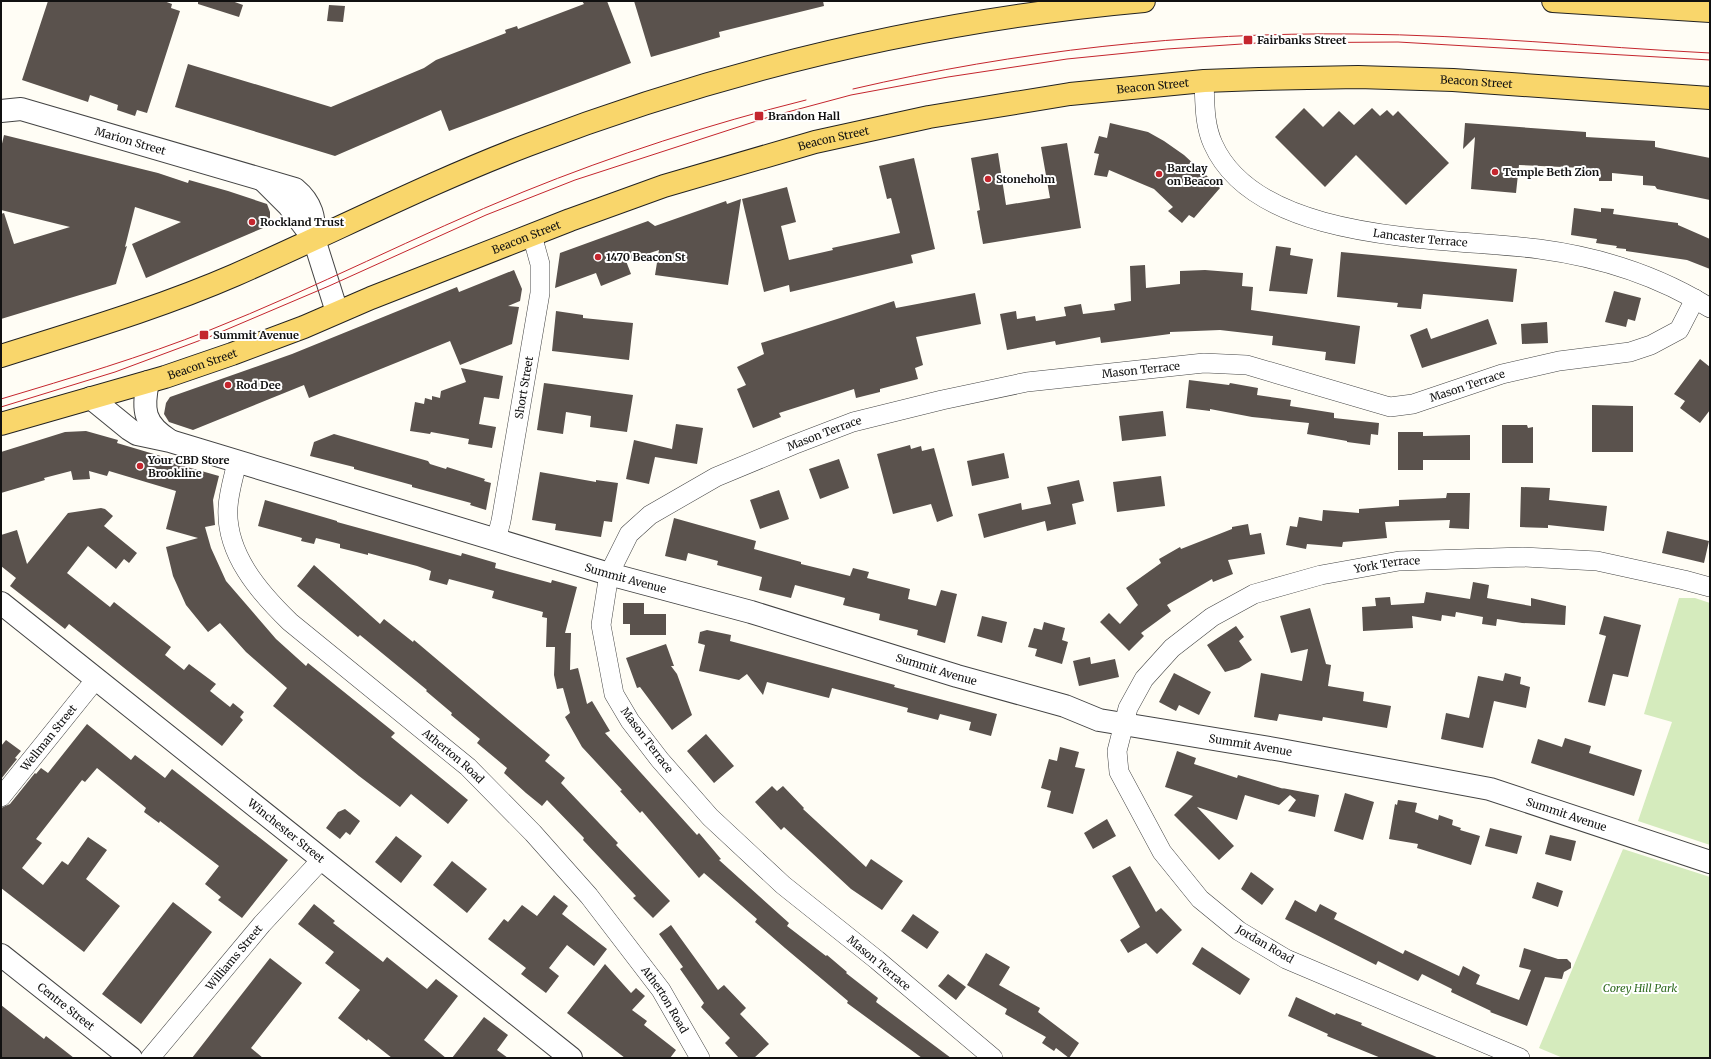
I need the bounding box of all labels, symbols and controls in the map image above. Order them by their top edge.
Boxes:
place label: Fairbanks Street [1257,33,1347,47]
marker: Fairbanks Street [1242,34,1254,46]
street label: Beacon Street [1440,73,1514,91]
street label: Beacon Street [1116,75,1190,96]
place label: Brandon Hall [768,109,840,123]
marker: Brandon Hall [753,110,765,122]
street label: Beacon Street [796,123,871,154]
street label: Marion Street [93,124,168,158]
place label: Barclay on Beacon [1167,161,1224,188]
place label: Temple Beth Zion [1503,165,1600,179]
marker: Temple Beth Zion [1490,167,1500,177]
marker: Barclay on Beacon [1154,169,1164,179]
place label: Stoneholm [996,172,1055,186]
marker: Stoneholm [983,174,993,184]
place label: Rockland Trust [260,215,345,229]
marker: Rockland Trust [247,217,257,227]
street label: Beacon Street [490,217,563,257]
street label: Lancaster Terrace [1372,226,1468,250]
place label: 1470 Beacon St [606,250,686,264]
marker: 1470 Beacon St [593,252,603,262]
place label: Summit Avenue [213,328,299,342]
marker: Summit Avenue [198,329,210,341]
street label: Beacon Street [166,345,240,383]
street label: Short Street [512,354,536,420]
street label: Mason Terrace [1101,359,1181,381]
street label: Mason Terrace [1428,366,1507,405]
place label: Rod Dee [236,378,281,392]
marker: Rod Dee [223,380,233,390]
street label: Mason Terrace [785,413,863,454]
place label: Your CBD Store Brookline [147,453,229,480]
marker: Your CBD Store Brookline [135,461,145,471]
street label: York Terrace [1352,553,1421,576]
street label: Summit Avenue [583,560,668,596]
street label: Summit Avenue [894,650,979,688]
street label: Wellman Street [17,701,80,775]
street label: Mason Terrace [618,704,676,776]
street label: Atherton Road [419,725,487,786]
street label: Summit Avenue [1208,731,1293,759]
street label: Summit Avenue [1524,794,1609,834]
street label: Winchester Street [244,795,328,866]
street label: Williams Street [202,921,266,994]
street label: Jordan Road [1233,921,1297,966]
street label: Mason Terrace [844,932,914,994]
street label: Atherton Road [638,963,692,1036]
street label: Centre Street [35,980,98,1034]
park label: Corey Hill Park [1603,981,1677,995]

